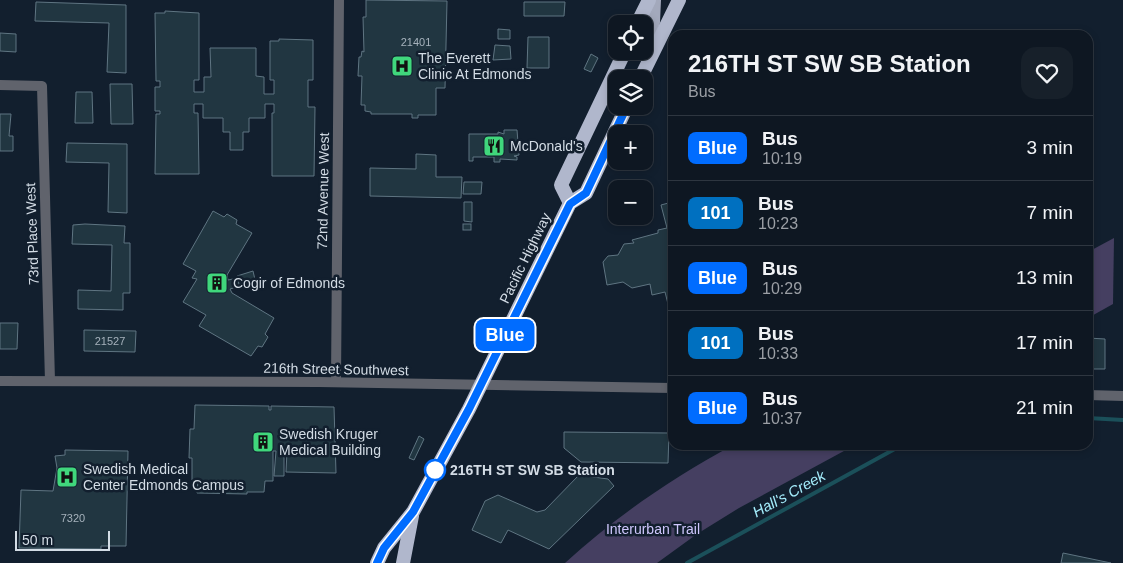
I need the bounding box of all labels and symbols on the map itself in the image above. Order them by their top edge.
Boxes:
house number: 21401 [401,36,431,48]
place label: The Everett Clinic At Edmonds [418,50,532,82]
hospital icon: The Everett Clinic At Edmonds [390,54,414,78]
street label: 72nd Avenue West [314,132,332,250]
restaurant icon: McDonald's [482,134,506,158]
place label: McDonald's [510,138,583,154]
street label: 73rd Place West [22,182,42,285]
street label: Pacific Highway [496,210,554,306]
building icon: Cogir of Edmonds [205,271,229,295]
place label: Cogir of Edmonds [233,275,345,291]
line badge: Blue [470,319,540,351]
house number: 21527 [95,335,125,347]
street label: 216th Street Southwest [263,360,409,378]
place label: Swedish Kruger Medical Building [279,426,381,458]
building icon: Swedish Kruger Medical Building [251,430,275,454]
marker: 216TH ST SW SB Station [424,459,446,481]
place label: Swedish Medical Center Edmonds Campus [83,461,244,493]
place label: 216TH ST SW SB Station [450,462,615,478]
hospital icon: Swedish Medical Center Edmonds Campus [55,465,79,489]
water label: Hall's Creek [749,466,829,520]
house number: 7320 [61,512,85,524]
park label: Interurban Trail [606,521,700,537]
scale bar [15,528,110,551]

